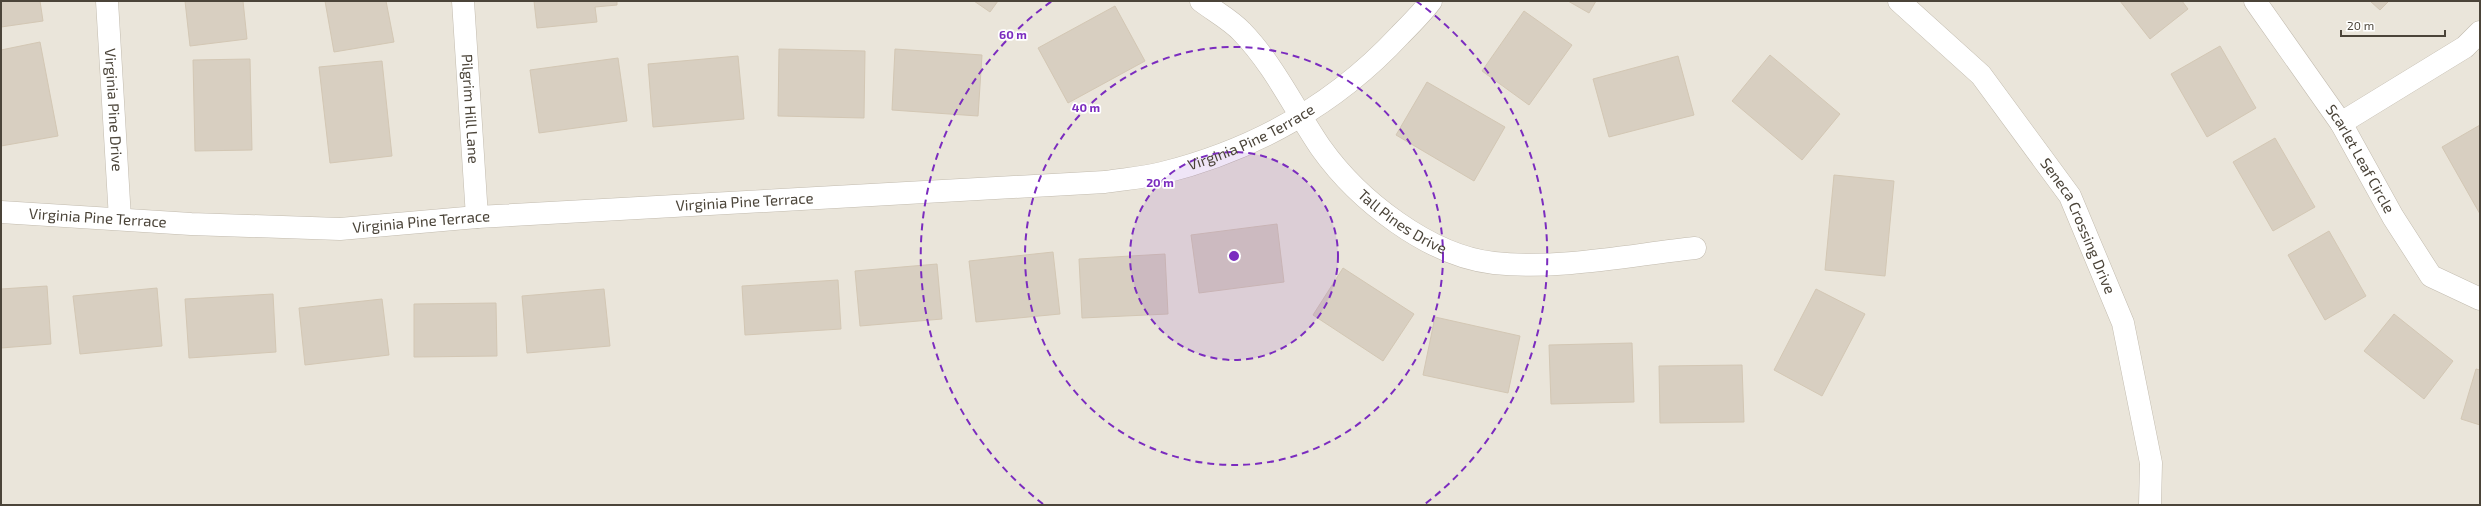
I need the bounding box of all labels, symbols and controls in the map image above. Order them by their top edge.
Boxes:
scale bar [2341,12,2445,38]
text: 20 m [2347,18,2374,32]
text: 60 m [999,27,1027,41]
street label: Virginia Pine Drive [102,48,127,172]
street label: Pilgrim Hill Lane [458,53,484,164]
text: 40 m [1072,100,1100,114]
street label: Virginia Pine Terrace [1185,100,1318,173]
street label: Scarlet Leaf Circle [2323,101,2399,216]
street label: Seneca Crossing Drive [2037,154,2120,296]
text: 20 m [1146,175,1174,189]
street label: Tall Pines Drive [1355,185,1450,257]
street label: Virginia Pine Terrace [675,188,814,214]
street label: Virginia Pine Terrace [28,204,167,230]
street label: Virginia Pine Terrace [352,206,490,236]
centre of rings [1227,249,1241,263]

